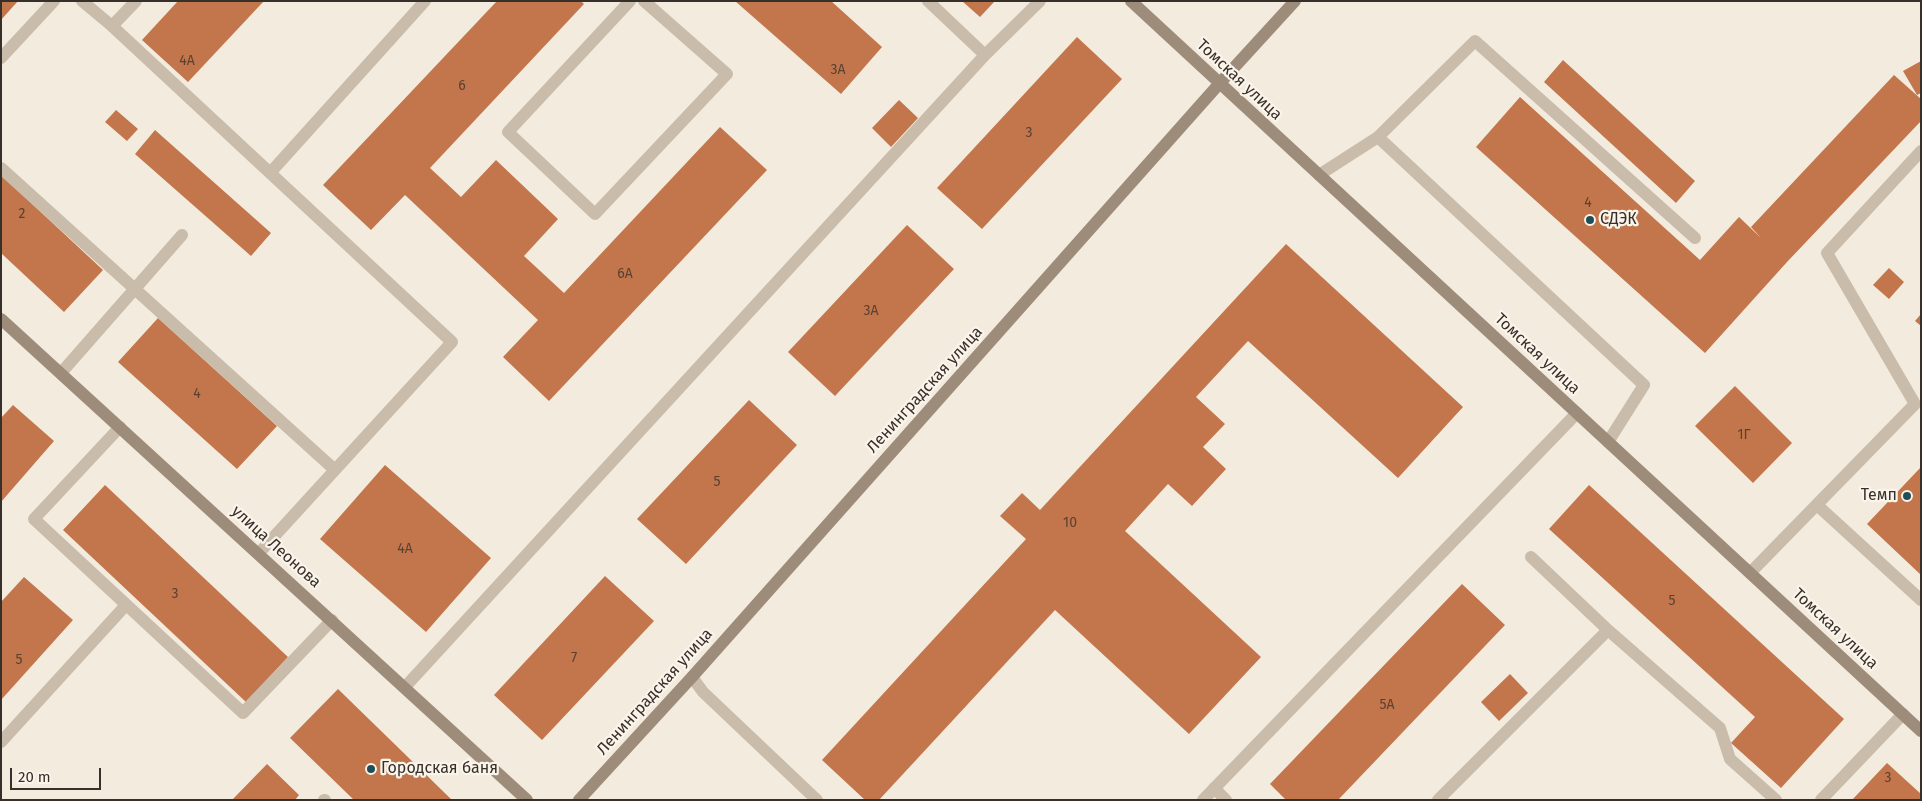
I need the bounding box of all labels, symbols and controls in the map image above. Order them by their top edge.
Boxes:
street label: Томская улица [1192,36,1286,124]
house number: 4А [179,53,195,69]
house number: 3А [830,62,846,78]
house number: 6 [458,78,466,94]
house number: 3 [1026,125,1032,141]
house number: 4 [1584,195,1592,211]
house number: 2 [19,206,25,222]
place label: СДЭК [1600,210,1637,230]
marker: СДЭК [1584,214,1596,226]
house number: 6А [617,266,633,282]
house number: 3А [863,303,879,319]
street label: Томская улица [1490,310,1584,398]
street label: Ленинградская улица [863,323,987,457]
house number: 4 [193,386,201,402]
house number: 1Г [1737,427,1751,443]
house number: 5 [713,474,721,490]
place label: Темп [1861,486,1897,506]
marker: Темп [1901,490,1913,502]
street label: улица Леонова [227,502,325,592]
house number: 10 [1063,515,1077,531]
house number: 4А [397,541,413,557]
street label: Томская улица [1788,585,1882,673]
house number: 3 [172,586,178,602]
house number: 5 [1668,593,1676,609]
street label: Ленинградская улица [593,625,717,759]
house number: 7 [571,650,577,666]
house number: 5 [15,652,23,668]
house number: 5А [1379,697,1395,713]
scale bar [12,758,104,790]
place label: Городская баня [381,759,498,779]
marker: Городская баня [365,763,377,775]
text: 20 m [18,768,51,786]
house number: 3 [1885,770,1891,786]

